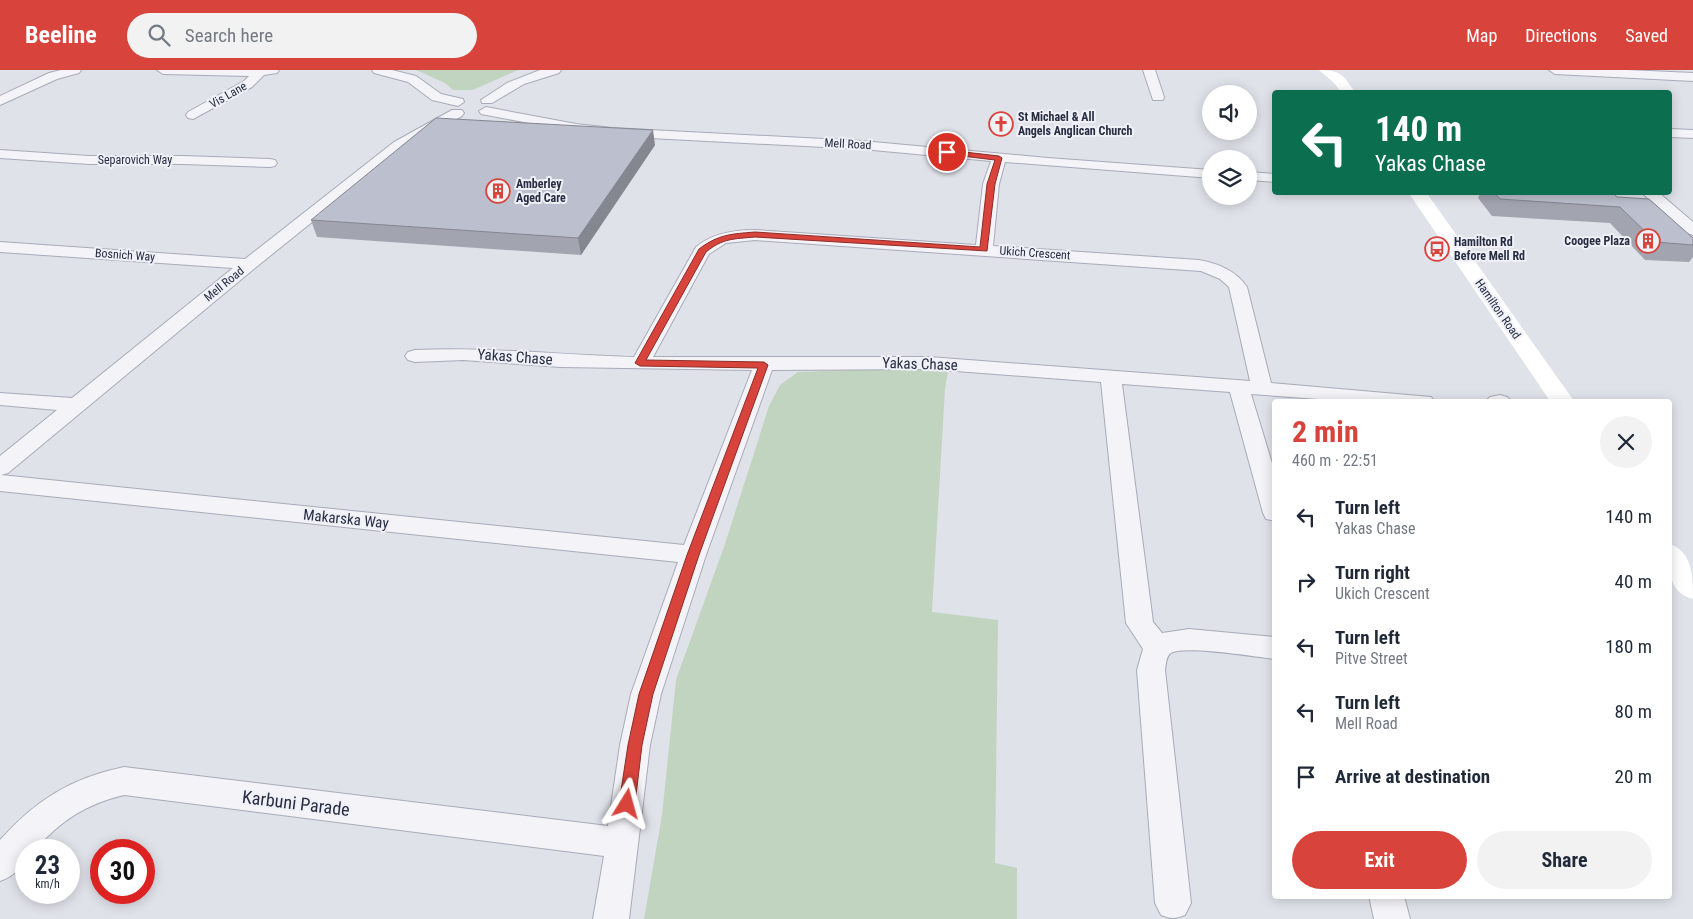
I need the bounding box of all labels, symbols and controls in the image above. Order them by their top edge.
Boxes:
search box [127,13,477,58]
text: Beeline [25,21,97,49]
icon: search [145,21,173,49]
text: Search here [185,24,273,47]
text: Map [1466,25,1497,46]
text: Directions [1525,25,1597,46]
text: Saved [1625,25,1668,46]
street label: Vis Lane [207,79,249,111]
map controls [1202,85,1257,205]
button: sound [1202,85,1257,140]
text: 140 m [1375,109,1462,150]
place label: St Michael & All Angels Anglican Church [1018,110,1133,138]
icon: left [1292,110,1357,175]
church icon: St Michael & All Angels Anglican Church [988,111,1014,137]
pin [926,131,968,173]
street label: Mell Road [824,136,872,152]
icon: arrive [933,138,961,166]
button: layers [1202,150,1257,205]
text: Yakas Chase [1375,151,1486,176]
street label: Separovich Way [98,153,172,167]
place label: Amberley Aged Care [516,177,566,205]
building icon: Amberley Aged Care [485,178,511,204]
building icon: Coogee Plaza [1635,228,1661,254]
place label: Coogee Plaza [1564,234,1630,248]
place label: Hamilton Rd Before Mell Rd [1454,235,1525,263]
bus stop icon: Hamilton Rd Before Mell Rd [1424,236,1450,262]
street label: Ukich Crescent [999,244,1071,262]
street label: Bosnich Way [94,246,156,264]
street label: Mell Road [201,264,247,304]
street label: Hamilton Road [1472,276,1524,342]
street label: Yakas Chase [477,345,553,369]
street label: Yakas Chase [882,354,958,374]
text: 2 min [1292,414,1359,449]
button: close [1600,416,1652,468]
text: 460 m · 22:51 [1292,451,1378,470]
text: Turn left [1335,496,1400,519]
icon: left [1292,503,1320,531]
text: 140 m [1605,505,1652,528]
street label: Makarska Way [302,506,390,532]
text: Yakas Chase [1335,519,1416,538]
text: Turn right [1335,561,1410,584]
icon: right [1292,568,1320,596]
text: 40 m [1615,570,1652,593]
text: Ukich Crescent [1335,584,1430,603]
text: Turn left [1335,626,1400,649]
icon: left [1292,633,1320,661]
text: 180 m [1605,635,1652,658]
text: Pitve Street [1335,649,1408,668]
text: Turn left [1335,691,1400,714]
icon: left [1292,698,1320,726]
text: 80 m [1615,700,1652,723]
text: Mell Road [1335,714,1398,733]
icon: arrive [1292,763,1320,791]
text: Arrive at destination [1335,765,1490,788]
text: 20 m [1615,765,1652,788]
position arrow [600,777,652,829]
street label: Karbuni Parade [241,786,351,820]
button: Exit [1292,831,1467,889]
button: Share [1477,831,1652,889]
speed limit sign: 30 [90,839,155,904]
text: 23 [35,851,60,880]
text: km/h [35,877,60,891]

